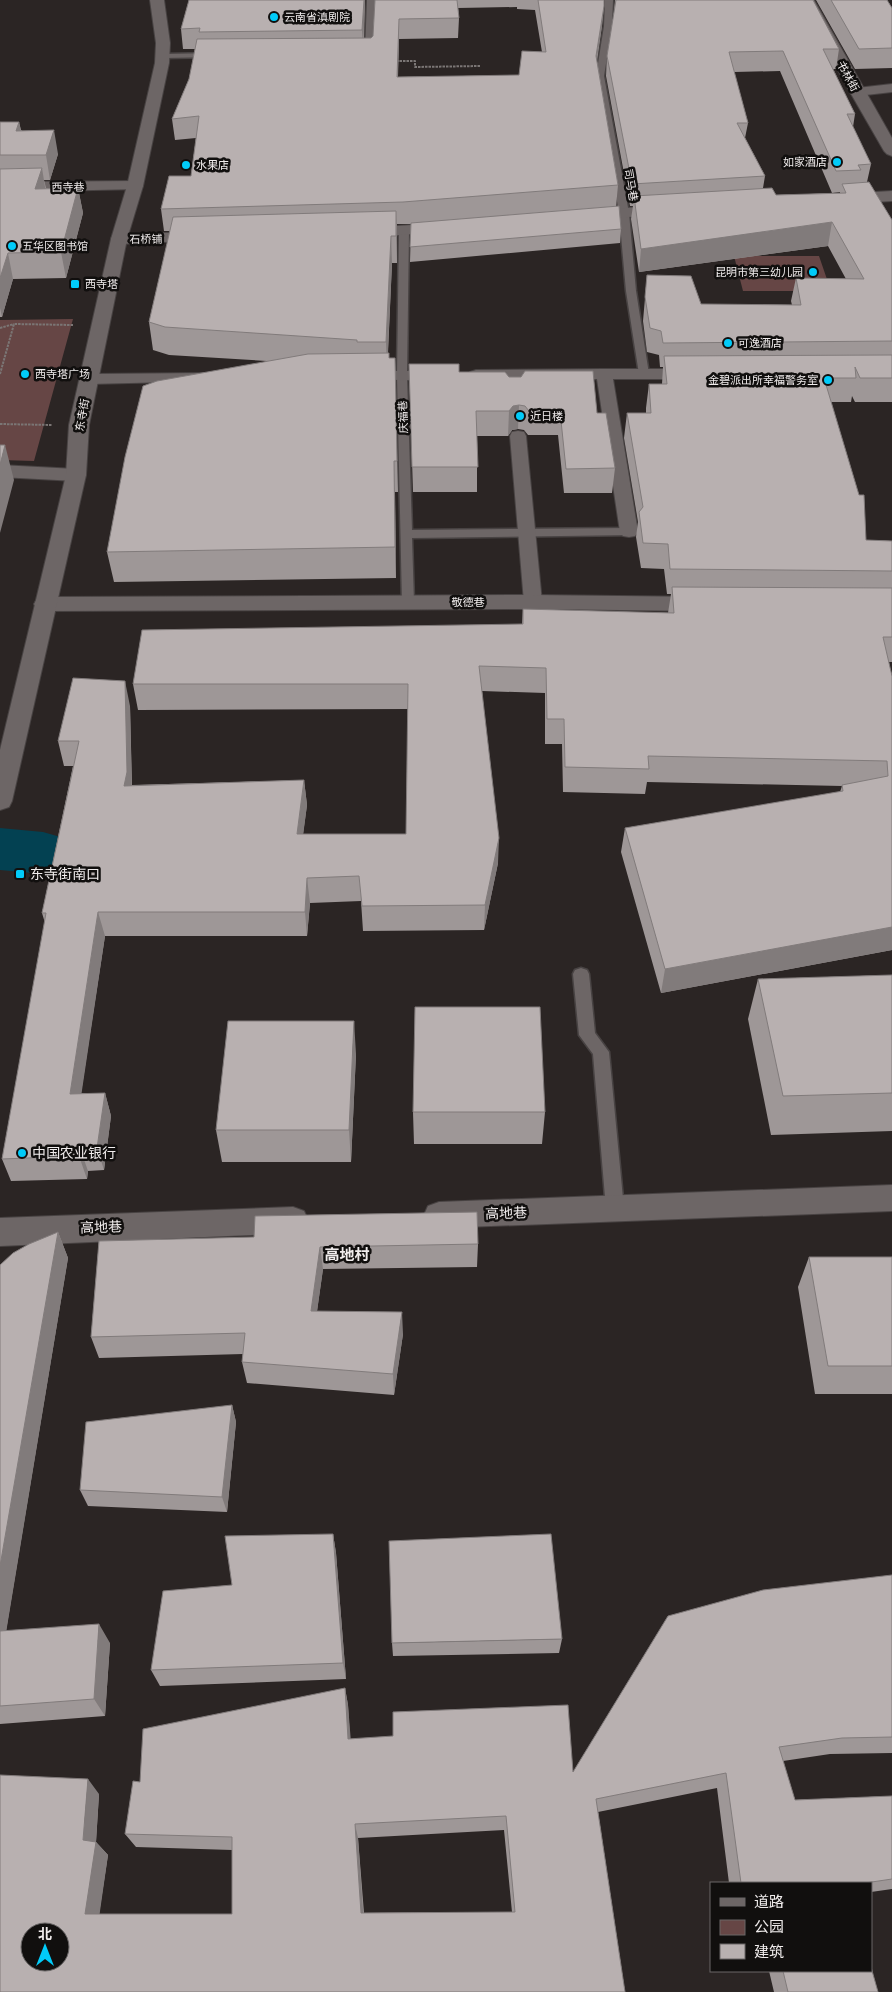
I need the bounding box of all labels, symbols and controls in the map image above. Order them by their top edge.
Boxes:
place label: 云南省滇剧院 [284,8,350,24]
marker: 云南省滇剧院 [268,11,280,23]
street label: 书林街 [834,57,864,94]
place label: 如家酒店 [783,153,827,169]
place label: 水果店 [196,156,229,172]
marker: 如家酒店 [831,156,843,168]
marker: 水果店 [180,159,192,171]
street label: 司马巷 [621,167,643,202]
street label: 西寺巷 [51,178,85,194]
street label: 石桥铺 [129,230,163,246]
place label: 五华区图书馆 [22,237,88,253]
marker: 五华区图书馆 [6,240,18,252]
place label: 昆明市第三幼儿园 [715,263,803,279]
marker: 昆明市第三幼儿园 [807,266,819,278]
place label: 西寺塔 [85,275,118,291]
marker: 西寺塔 [69,278,81,290]
place label: 可逸酒店 [738,334,782,350]
marker: 可逸酒店 [722,337,734,349]
place label: 西寺塔广场 [35,365,90,381]
marker: 西寺塔广场 [19,368,31,380]
place label: 金碧派出所幸福警务室 [708,371,818,387]
marker: 金碧派出所幸福警务室 [822,374,834,386]
street label: 东寺街 [70,397,92,432]
street label: 庆福巷 [393,400,411,434]
place label: 近日楼 [530,407,563,423]
marker: 近日楼 [514,410,526,422]
street label: 敬德巷 [452,593,485,609]
place label: 东寺街南口 [30,863,100,883]
marker: 东寺街南口 [14,868,26,880]
place label: 中国农业银行 [32,1142,116,1162]
marker: 中国农业银行 [16,1147,28,1159]
street label: 高地巷 [485,1201,527,1223]
street label: 高地巷 [80,1215,122,1237]
district label: 高地村 [324,1242,370,1265]
legend [710,1882,872,1972]
text: 道路 [754,1889,784,1912]
text: 公园 [754,1914,784,1937]
north arrow [20,1922,70,1972]
text: 北 [38,1923,52,1943]
text: 建筑 [754,1939,784,1962]

